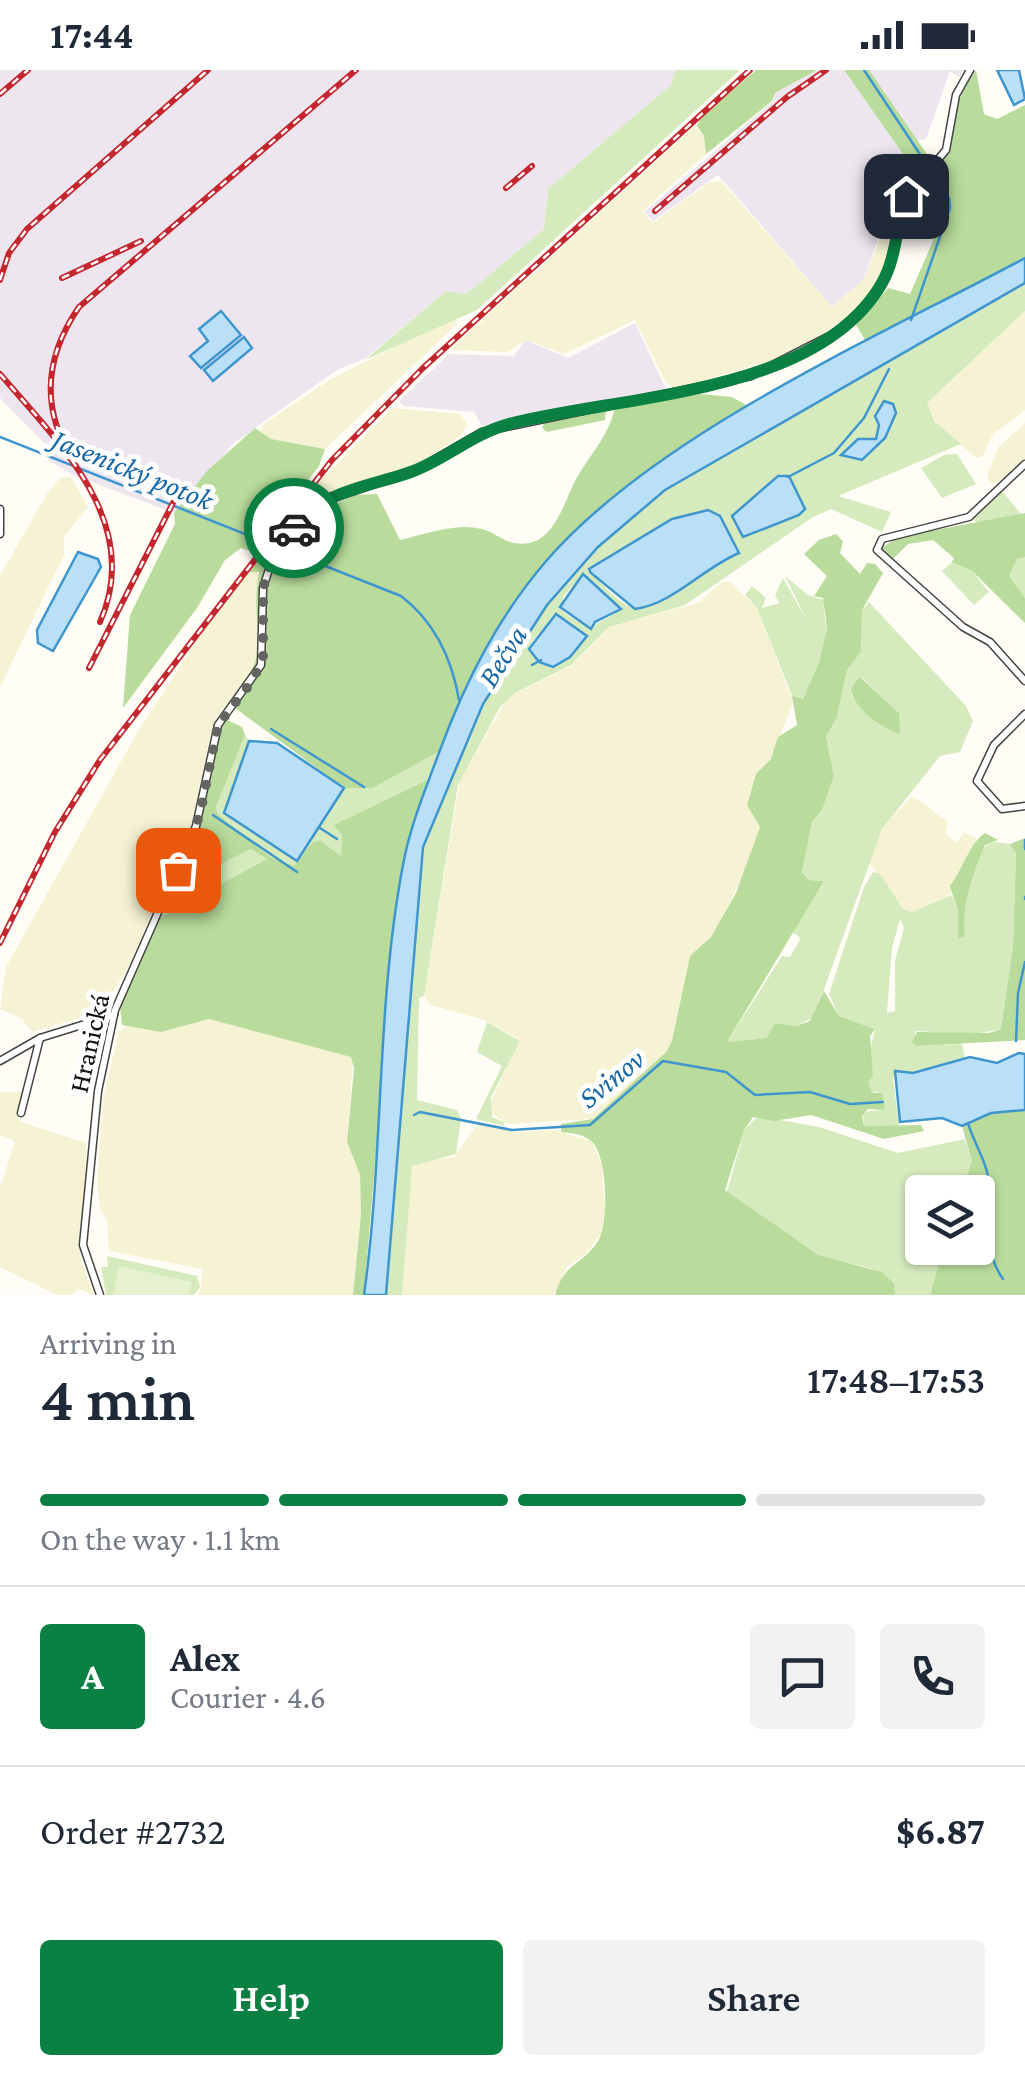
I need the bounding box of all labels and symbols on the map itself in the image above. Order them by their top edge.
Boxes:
pin [864,154,949,239]
water label: Jasenický potok [43,420,220,518]
courier [244,478,344,578]
water label: Bečva [471,620,533,692]
pin [136,828,221,913]
street label: Hranická [63,990,115,1096]
water label: Svinov [572,1042,650,1114]

